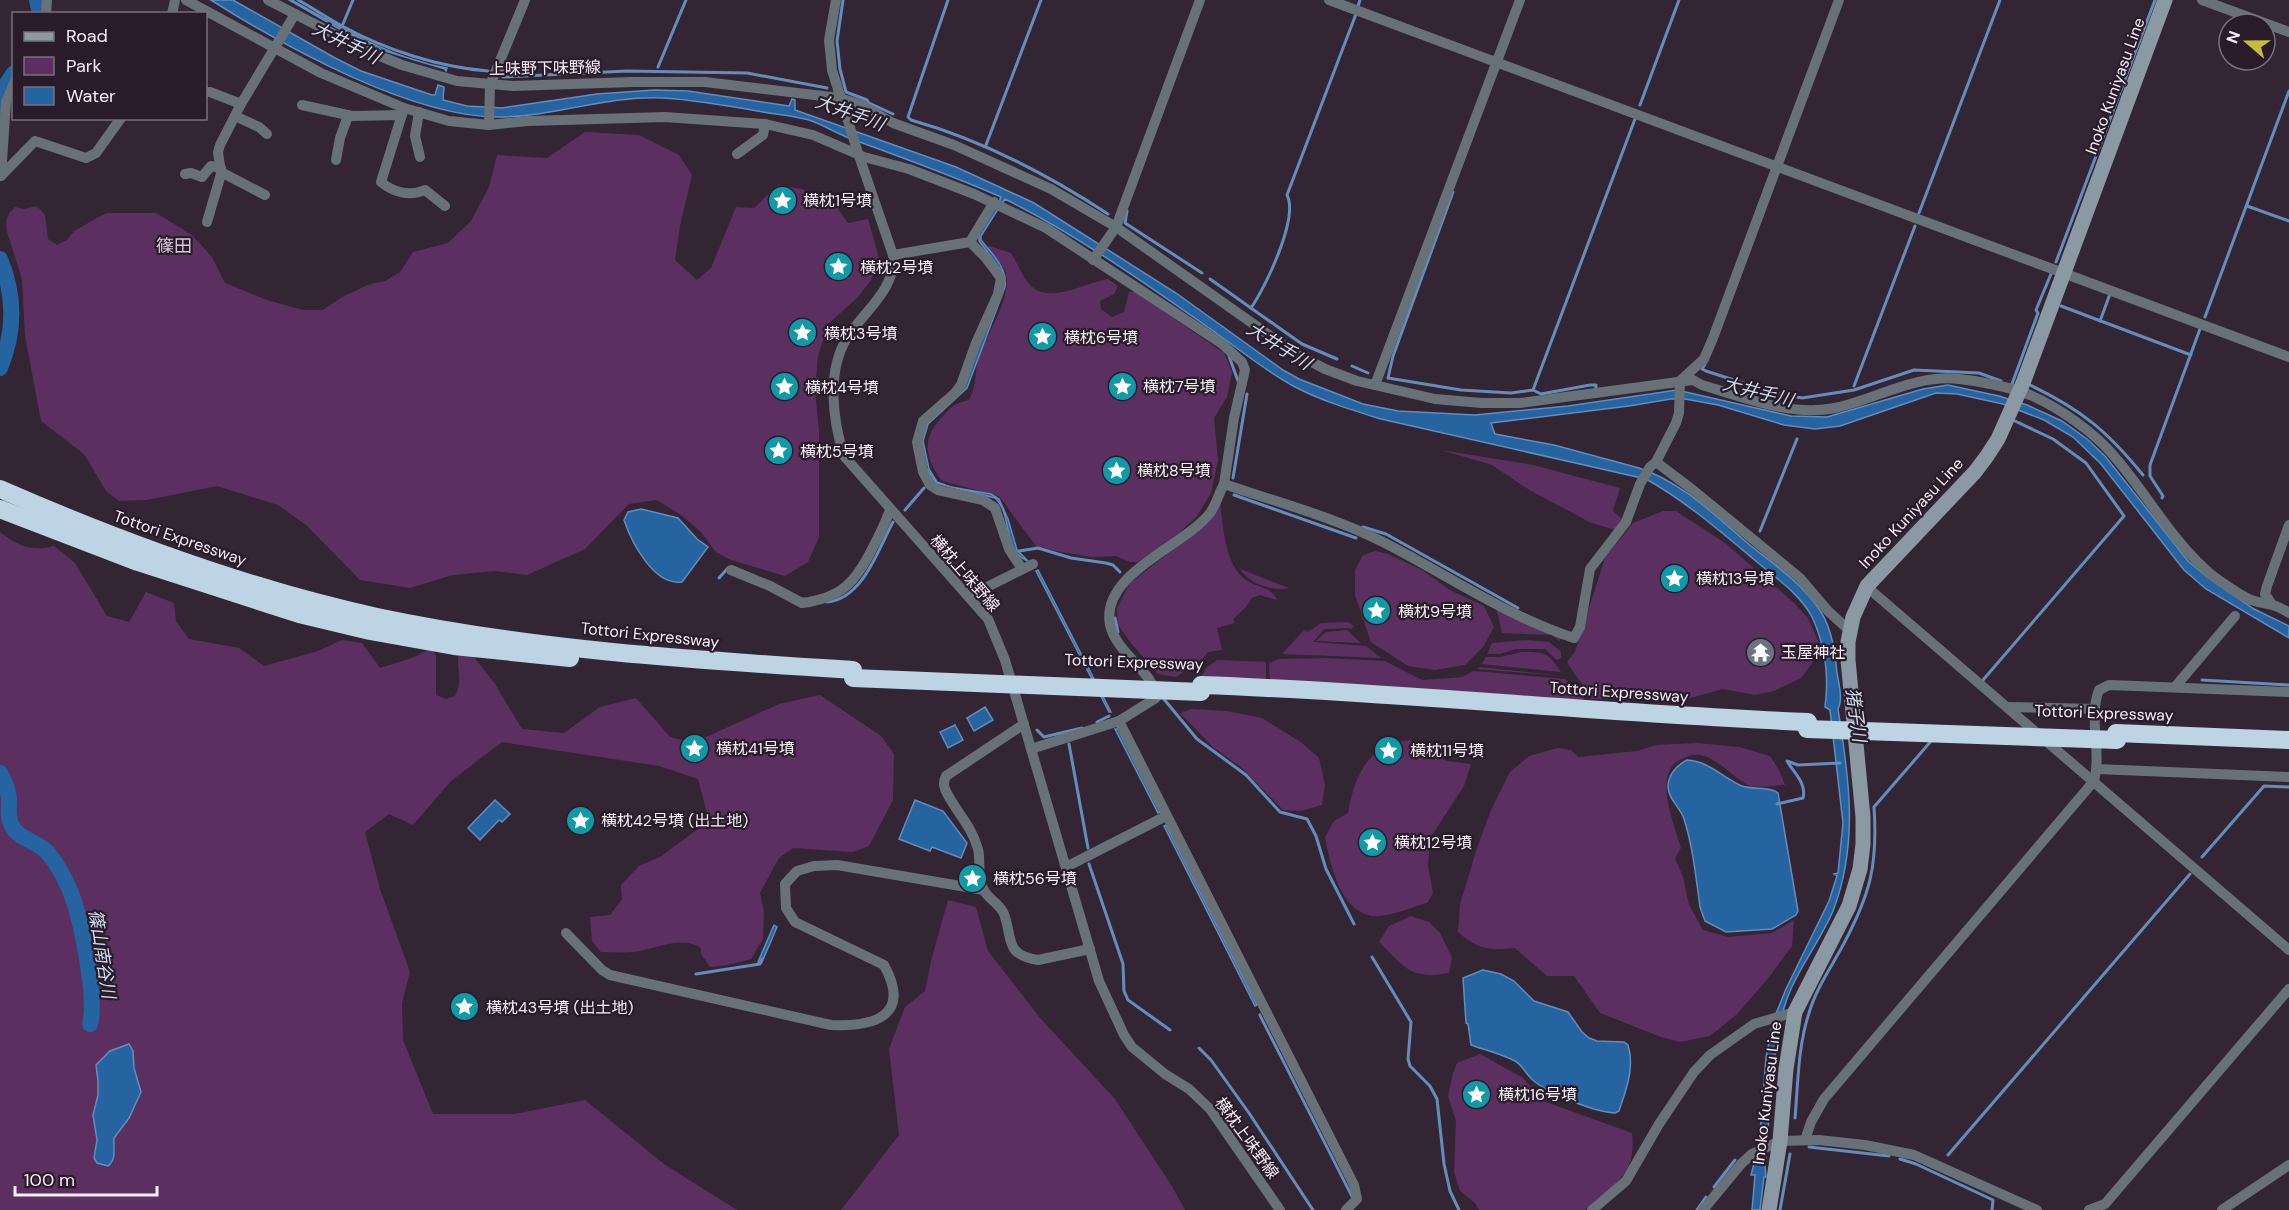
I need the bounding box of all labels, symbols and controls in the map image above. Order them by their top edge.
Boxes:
legend [12,12,207,120]
north arrow [2217,12,2277,72]
street label: Inoko Kuniyasu Line [2081,15,2149,157]
water label: 大井手川 [308,16,385,70]
text: Road [66,24,108,48]
text: N [2222,28,2245,46]
text: Park [66,54,102,78]
street label: 上味野下味野線 [489,57,601,79]
text: Water [66,84,116,108]
water label: 大井手川 [812,89,890,137]
place icon: 横枕1号墳 [766,184,798,216]
place label: 横枕1号墳 [803,190,872,211]
district label: 篠田 [156,234,192,258]
place icon: 横枕2号墳 [823,251,855,283]
place label: 横枕2号墳 [860,257,933,278]
place icon: 横枕3号墳 [787,317,819,349]
water label: 大井手川 [1242,317,1318,376]
place icon: 横枕6号墳 [1027,321,1059,353]
place label: 横枕3号墳 [824,323,897,344]
place label: 横枕6号墳 [1064,327,1138,348]
place icon: 横枕7号墳 [1106,370,1138,402]
place icon: 横枕4号墳 [768,371,800,403]
water label: 大井手川 [1720,372,1798,413]
place label: 横枕7号墳 [1143,376,1216,397]
place label: 横枕4号墳 [805,377,879,398]
place icon: 横枕5号墳 [763,435,795,467]
place label: 横枕5号墳 [800,441,874,462]
street label: Inoko Kuniyasu Line [1854,453,1968,573]
place icon: 横枕8号墳 [1100,454,1132,486]
place label: 横枕8号墳 [1137,460,1211,481]
street label: Tottori Expressway [111,505,249,571]
street label: 横枕上味野線 [926,530,1004,616]
place icon: 横枕13号墳 [1659,562,1691,594]
place label: 横枕13号墳 [1696,568,1774,589]
place icon: 横枕9号墳 [1361,595,1393,627]
place label: 横枕9号墳 [1398,601,1472,622]
street label: Tottori Expressway [580,617,720,653]
temple icon: 玉屋神社 [1744,636,1776,668]
place label: 玉屋神社 [1781,642,1845,663]
street label: Tottori Expressway [1064,649,1204,675]
street label: Tottori Expressway [1549,677,1689,707]
water label: 猪子川 [1840,687,1872,745]
street label: Tottori Expressway [2034,700,2174,726]
place icon: 横枕41号墳 [679,732,711,764]
place icon: 横枕11号墳 [1373,734,1405,766]
place label: 横枕41号墳 [716,738,795,759]
place label: 横枕11号墳 [1410,740,1484,761]
place icon: 横枕42号墳 (出土地) [564,804,596,836]
place label: 横枕42号墳 (出土地) [601,810,748,831]
place icon: 横枕12号墳 [1357,826,1389,858]
place label: 横枕12号墳 [1394,832,1472,853]
place icon: 横枕56号墳 [956,862,988,894]
place label: 横枕56号墳 [993,868,1077,889]
water label: 篠山南谷川 [83,908,121,1002]
place icon: 横枕43号墳 (出土地) [449,991,481,1023]
place label: 横枕43号墳 (出土地) [486,997,633,1018]
street label: Inoko Kuniyasu Line [1748,1020,1786,1166]
place icon: 横枕16号墳 [1461,1078,1493,1110]
place label: 横枕16号墳 [1498,1084,1577,1105]
street label: 横枕上味野線 [1210,1093,1284,1183]
scale bar [15,1159,158,1197]
text: 100 m [24,1168,75,1192]

